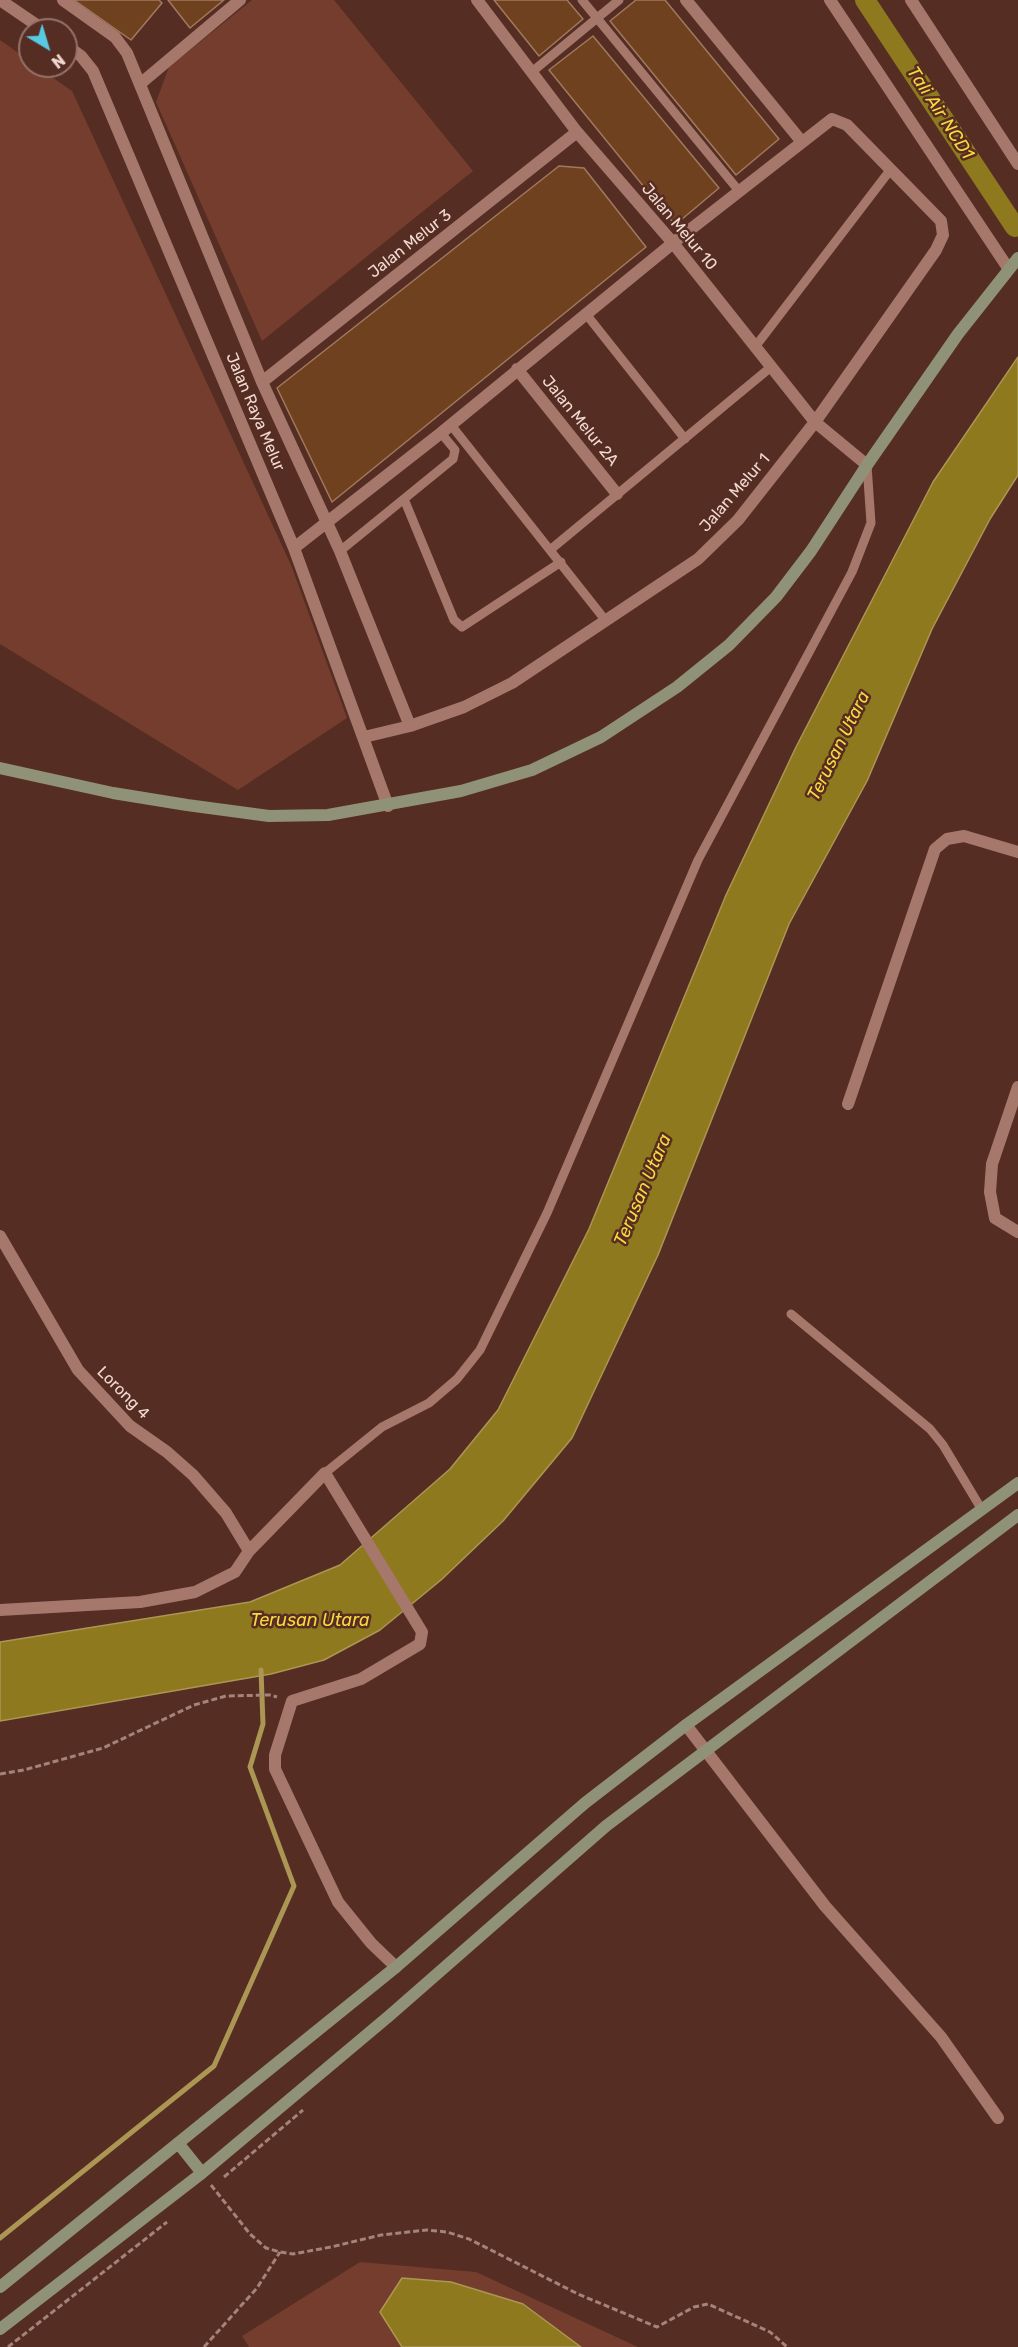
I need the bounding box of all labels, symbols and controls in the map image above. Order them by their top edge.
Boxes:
north arrow [18,18,78,78]
text: N [48,50,69,72]
water label: Tali Air NCD1 [902,62,978,164]
street label: Jalan Melur 10 [637,180,721,274]
street label: Jalan Melur 3 [365,206,455,282]
street label: Jalan Raya Melur [221,350,289,474]
street label: Jalan Melur 2A [538,372,622,470]
street label: Jalan Melur 1 [696,450,774,536]
water label: Terusan Utara [803,688,875,804]
water label: Terusan Utara [610,1131,676,1249]
street label: Lorong 4 [93,1363,153,1423]
water label: Terusan Utara [250,1610,370,1632]

